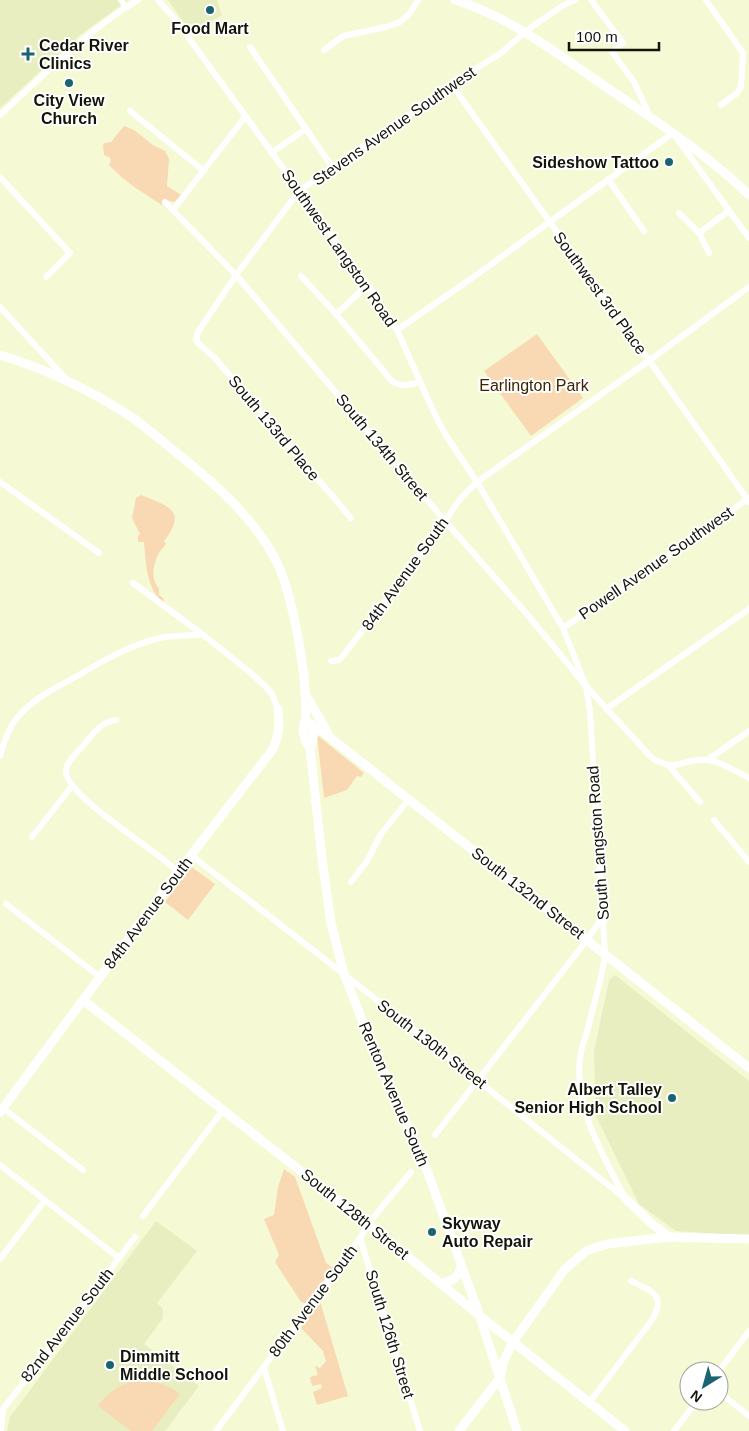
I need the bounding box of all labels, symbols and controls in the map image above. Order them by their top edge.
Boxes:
marker: Food Mart [204,4,216,16]
place label: Food Mart [171,20,249,37]
scale bar [569,20,659,52]
text: 100 m [576,28,618,45]
place label: Cedar River Clinics [39,37,129,72]
marker: Cedar River Clinics [21,47,35,61]
street label: Stevens Avenue Southwest [309,63,479,189]
marker: City View Church [63,77,75,89]
place label: City View Church [34,92,105,127]
place label: Sideshow Tattoo [532,154,659,171]
marker: Sideshow Tattoo [663,156,675,168]
street label: Southwest Langston Road [278,166,400,330]
street label: Southwest 3rd Place [550,229,650,357]
street label: South 133rd Place [225,372,323,484]
park label: Earlington Park [479,377,590,394]
street label: South 134th Street [333,390,432,504]
street label: Powell Avenue Southwest [576,503,737,623]
street label: 84th Avenue South [358,514,452,634]
street label: South Langston Road [584,765,612,921]
street label: South 132nd Street [468,844,588,942]
street label: 84th Avenue South [101,854,195,972]
street label: South 130th Street [374,996,490,1092]
street label: Renton Avenue South [356,1019,432,1169]
place label: Albert Talley Senior High School [514,1081,662,1116]
marker: Albert Talley Senior High School [666,1092,678,1104]
street label: South 128th Street [298,1165,413,1263]
place label: Skyway Auto Repair [442,1215,533,1250]
marker: Skyway Auto Repair [426,1226,438,1238]
street label: 80th Avenue South [266,1242,360,1360]
street label: 82nd Avenue South [17,1265,117,1385]
street label: South 126th Street [362,1268,418,1401]
place label: Dimmitt Middle School [120,1348,228,1383]
marker: Dimmitt Middle School [104,1359,116,1371]
north arrow [679,1361,729,1411]
text: N [687,1387,705,1406]

